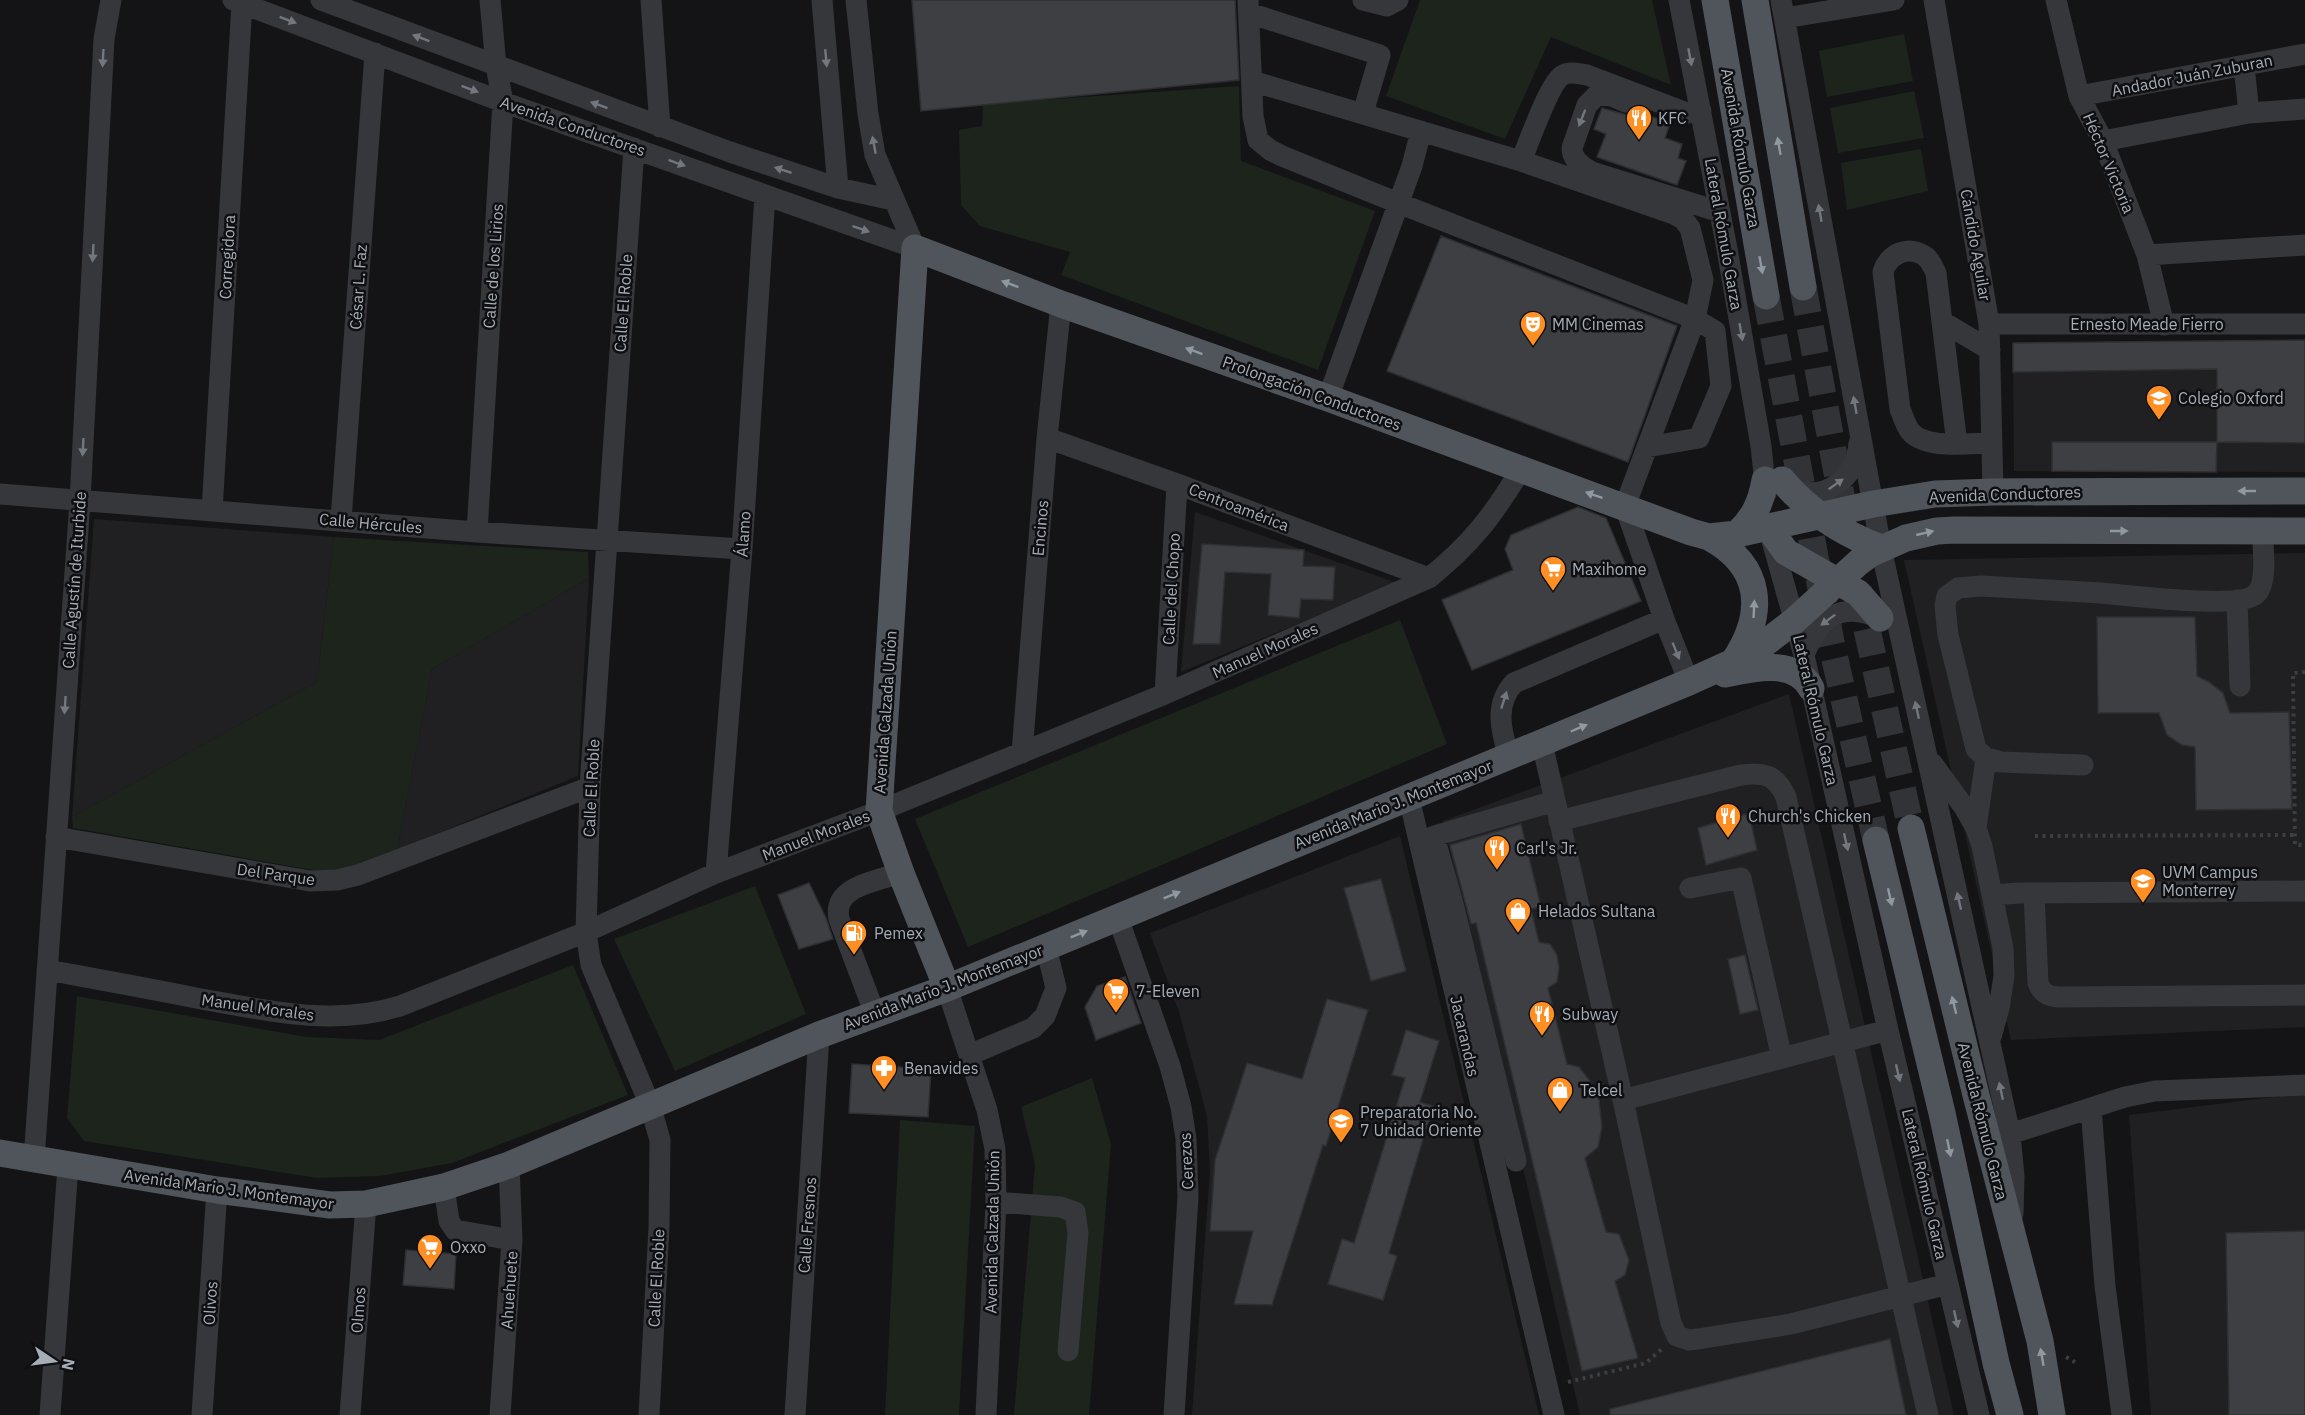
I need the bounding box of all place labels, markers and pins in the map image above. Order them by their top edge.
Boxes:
restaurant icon: KFC [1624,103,1654,141]
place label: KFC [1658,108,1687,128]
theatre icon: MM Cinemas [1518,309,1548,347]
place label: MM Cinemas [1552,314,1644,334]
school or university icon: Colegio Oxford [2144,383,2174,421]
place label: Colegio Oxford [2178,388,2284,408]
supermarket icon: Maxihome [1538,554,1568,592]
place label: Maxihome [1572,559,1647,579]
restaurant icon: Church's Chicken [1713,801,1743,839]
place label: Church's Chicken [1748,806,1871,826]
restaurant icon: Carl's Jr. [1482,833,1512,871]
place label: Carl's Jr. [1516,838,1577,858]
place label: UVM Campus Monterrey [2162,862,2258,900]
school or university icon: UVM Campus Monterrey [2128,866,2158,904]
shop icon: Helados Sultana [1503,896,1533,934]
place label: Helados Sultana [1538,901,1656,921]
fuel station icon: Pemex [839,918,869,956]
place label: Pemex [874,923,923,943]
supermarket icon: 7-Eleven [1101,976,1131,1014]
place label: 7-Eleven [1136,981,1200,1001]
restaurant icon: Subway [1527,999,1557,1037]
place label: Subway [1562,1004,1618,1024]
pharmacy icon: Benavides [869,1053,899,1091]
place label: Benavides [904,1058,978,1078]
shop icon: Telcel [1545,1075,1575,1113]
place label: Telcel [1580,1080,1622,1100]
place label: Preparatoria No. 7 Unidad Oriente [1360,1102,1482,1140]
school or university icon: Preparatoria No. 7 Unidad Oriente [1326,1106,1356,1144]
supermarket icon: Oxxo [415,1232,445,1270]
place label: Oxxo [450,1237,486,1257]

